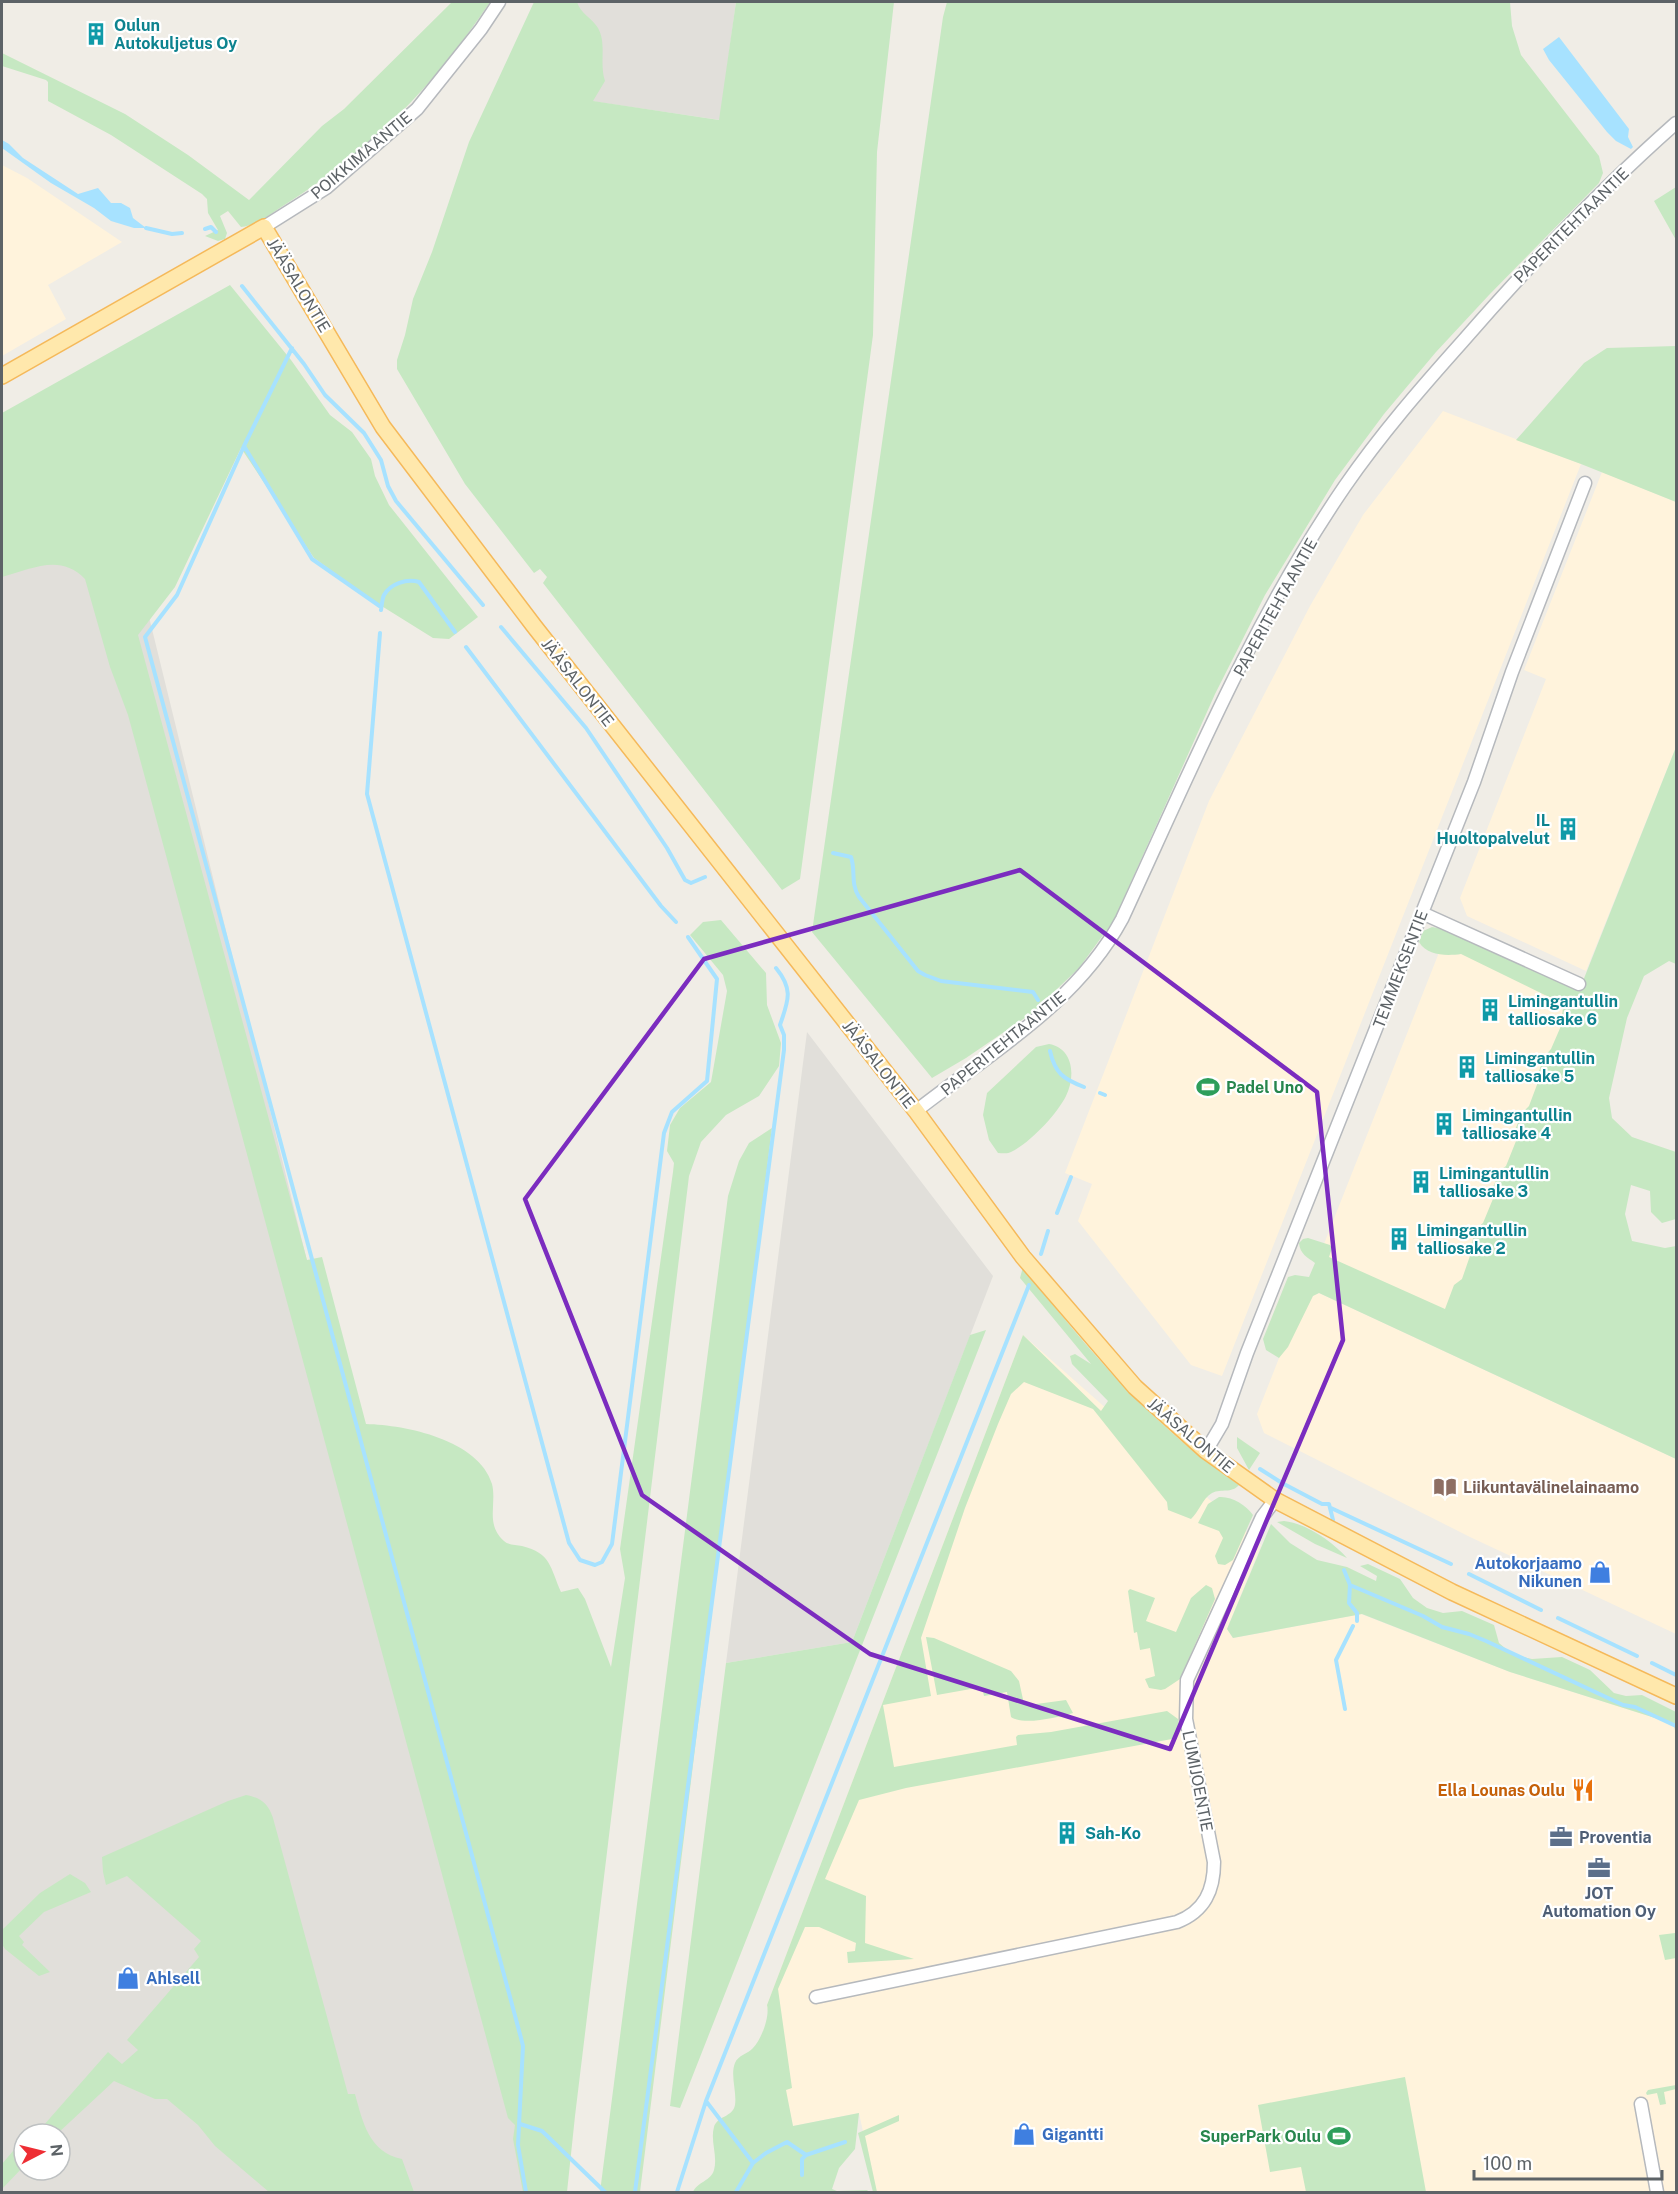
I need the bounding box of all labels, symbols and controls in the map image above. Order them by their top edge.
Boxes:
place label: Oulun Autokuljetus Oy [114,16,237,53]
building icon: Oulun Autokuljetus Oy [83,21,109,47]
street label: POIKKIMAANTIE [307,108,416,203]
street label: PAPERITEHTAANTIE [1510,164,1633,287]
street label: JÄÄSALONTIE [263,234,335,336]
street label: PAPERITEHTAANTIE [1230,535,1321,680]
street label: JÄÄSALONTIE [537,634,619,730]
place label: IL Huoltopalvelut [1436,811,1550,848]
building icon: IL Huoltopalvelut [1555,816,1581,842]
street label: TEMMEKSENTIE [1369,907,1432,1031]
street label: PAPERITEHTAANTIE [937,987,1069,1100]
place label: Limingantullin talliosake 6 [1508,992,1618,1029]
building icon: Limingantullin talliosake 6 [1477,997,1503,1023]
street label: JÄÄSALONTIE [838,1016,920,1112]
place label: Limingantullin talliosake 5 [1485,1049,1595,1086]
building icon: Limingantullin talliosake 5 [1454,1054,1480,1080]
sports icon: Padel Uno [1195,1074,1221,1100]
place label: Padel Uno [1226,1078,1303,1097]
place label: Limingantullin talliosake 4 [1462,1106,1572,1143]
building icon: Limingantullin talliosake 4 [1431,1111,1457,1137]
place label: Limingantullin talliosake 3 [1439,1164,1549,1201]
building icon: Limingantullin talliosake 3 [1408,1169,1434,1195]
place label: Limingantullin talliosake 2 [1417,1221,1527,1258]
building icon: Limingantullin talliosake 2 [1386,1226,1412,1252]
street label: JÄÄSALONTIE [1144,1393,1238,1477]
library icon: Liikuntavälinelainaamo [1432,1474,1458,1500]
place label: Liikuntavälinelainaamo [1463,1478,1639,1497]
place label: Autokorjaamo Nikunen [1475,1554,1582,1591]
shop icon: Autokorjaamo Nikunen [1587,1559,1613,1585]
street label: LUMIJOENTIE [1178,1729,1217,1833]
restaurant icon: Ella Lounas Oulu [1570,1777,1596,1803]
place label: Ella Lounas Oulu [1438,1781,1565,1800]
building icon: Sah-Ko [1054,1820,1080,1846]
place label: Sah-Ko [1085,1824,1141,1843]
office icon: Proventia [1548,1824,1574,1850]
place label: Proventia [1579,1828,1651,1847]
office icon: JOT Automation Oy [1586,1855,1612,1881]
place label: JOT Automation Oy [1542,1884,1656,1921]
shop icon: Ahlsell [115,1965,141,1991]
place label: Ahlsell [146,1969,200,1988]
shop icon: Gigantti [1011,2121,1037,2147]
north arrow [12,2122,72,2182]
sports icon: SuperPark Oulu [1326,2123,1352,2149]
place label: Gigantti [1042,2125,1104,2144]
place label: SuperPark Oulu [1200,2127,1321,2146]
text: N [46,2143,67,2158]
scale bar [1474,2143,1662,2181]
text: 100 m [1483,2153,1532,2174]

